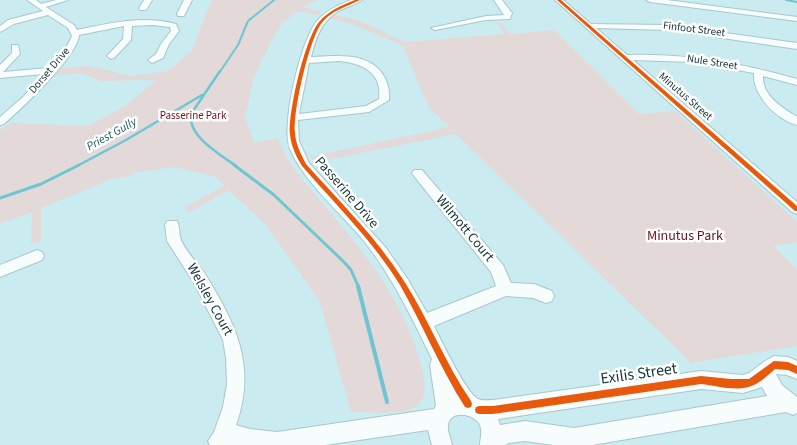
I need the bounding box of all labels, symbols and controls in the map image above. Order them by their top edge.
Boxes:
street label: Finfoot Street [662,20,726,40]
street label: Dorset Drive [27,45,73,97]
street label: Nule Street [686,52,738,74]
street label: Minutus Street [655,70,715,124]
park label: Passerine Park [160,110,226,124]
water label: Priest Gully [84,115,140,155]
street label: Passerine Drive [310,154,382,232]
street label: Wilmott Court [431,192,497,266]
park label: Minutus Park [647,229,723,245]
street label: Welsley Court [182,261,236,339]
street label: Exilis Street [600,360,678,390]

